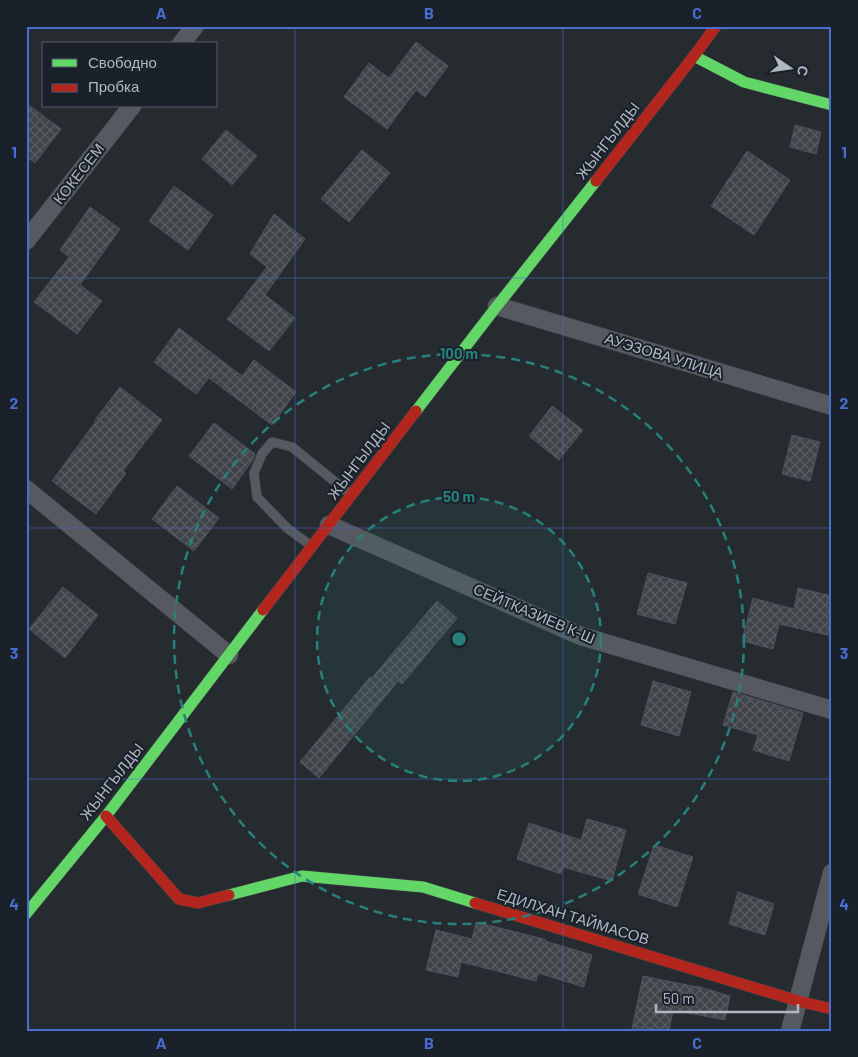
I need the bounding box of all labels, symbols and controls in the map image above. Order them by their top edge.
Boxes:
text: A [156,3,167,22]
text: B [424,3,434,22]
text: C [692,3,702,22]
legend [42,42,218,108]
north arrow [766,42,816,92]
text: Свободно [88,53,157,71]
text: С [794,64,813,78]
text: Пробка [88,77,140,95]
street label: ЖЫНГЫЛДЫ [572,98,643,182]
street label: КОКЕСЕМ [49,139,108,207]
text: 1 [11,142,17,161]
text: 1 [841,142,847,161]
street label: АУЭЗОВА УЛИЦА [603,328,726,382]
text: 100 m [440,344,478,362]
text: 2 [10,393,19,412]
text: 2 [840,393,849,412]
street label: ЖЫНГЫЛДЫ [323,418,393,503]
text: 50 m [443,487,475,505]
street label: СЕЙТКАЗИЕВ К-Ш [471,579,598,647]
centre of rings [450,630,468,648]
text: 3 [10,643,18,662]
text: 3 [840,643,848,662]
street label: ЖЫНГЫЛДЫ [76,739,147,823]
street label: ЕДИЛХАН ТАЙМАСОВ [495,884,652,948]
text: 4 [9,894,19,913]
text: 4 [839,894,849,913]
scale bar [656,982,798,1014]
text: 50 m [663,989,695,1007]
text: A [156,1033,167,1052]
text: B [424,1033,434,1052]
text: C [692,1033,702,1052]

